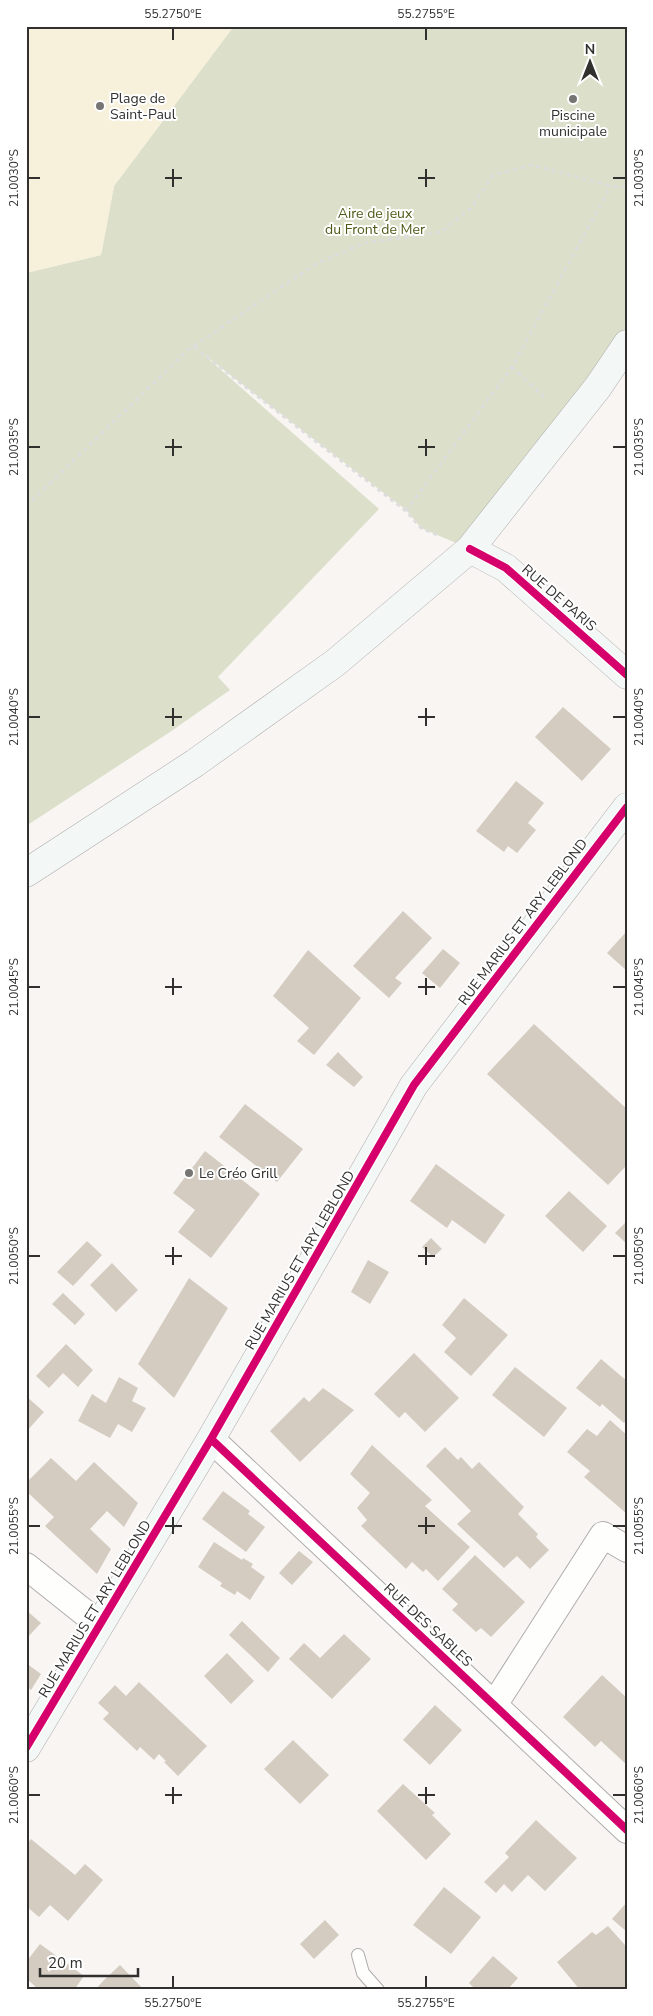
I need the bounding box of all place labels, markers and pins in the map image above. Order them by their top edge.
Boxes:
place label: Plage de Saint-Paul [110,89,177,124]
marker: Piscine municipale [567,93,579,105]
marker: Plage de Saint-Paul [94,100,106,112]
place label: Piscine municipale [539,106,607,141]
place label: Le Créo Grill [199,1164,278,1183]
marker: Le Créo Grill [183,1167,195,1179]

